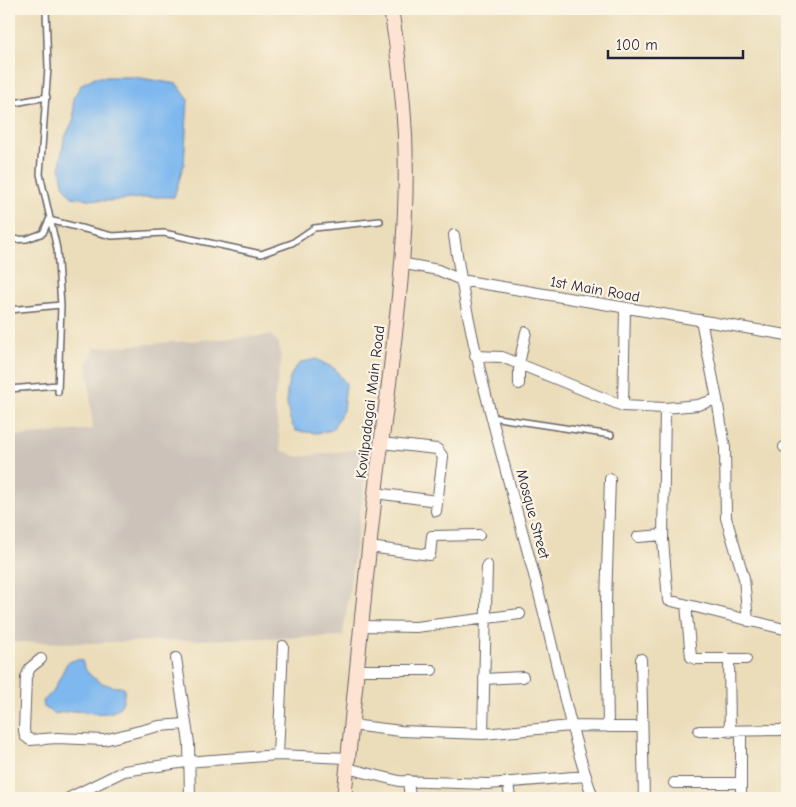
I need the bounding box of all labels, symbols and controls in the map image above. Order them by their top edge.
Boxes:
scale bar [608,28,744,60]
text: 100 m [616,36,658,54]
street label: 1st Main Road [549,272,641,306]
street label: Kovilpadagai Main Road [352,324,388,480]
street label: Mosque Street [512,467,554,561]

